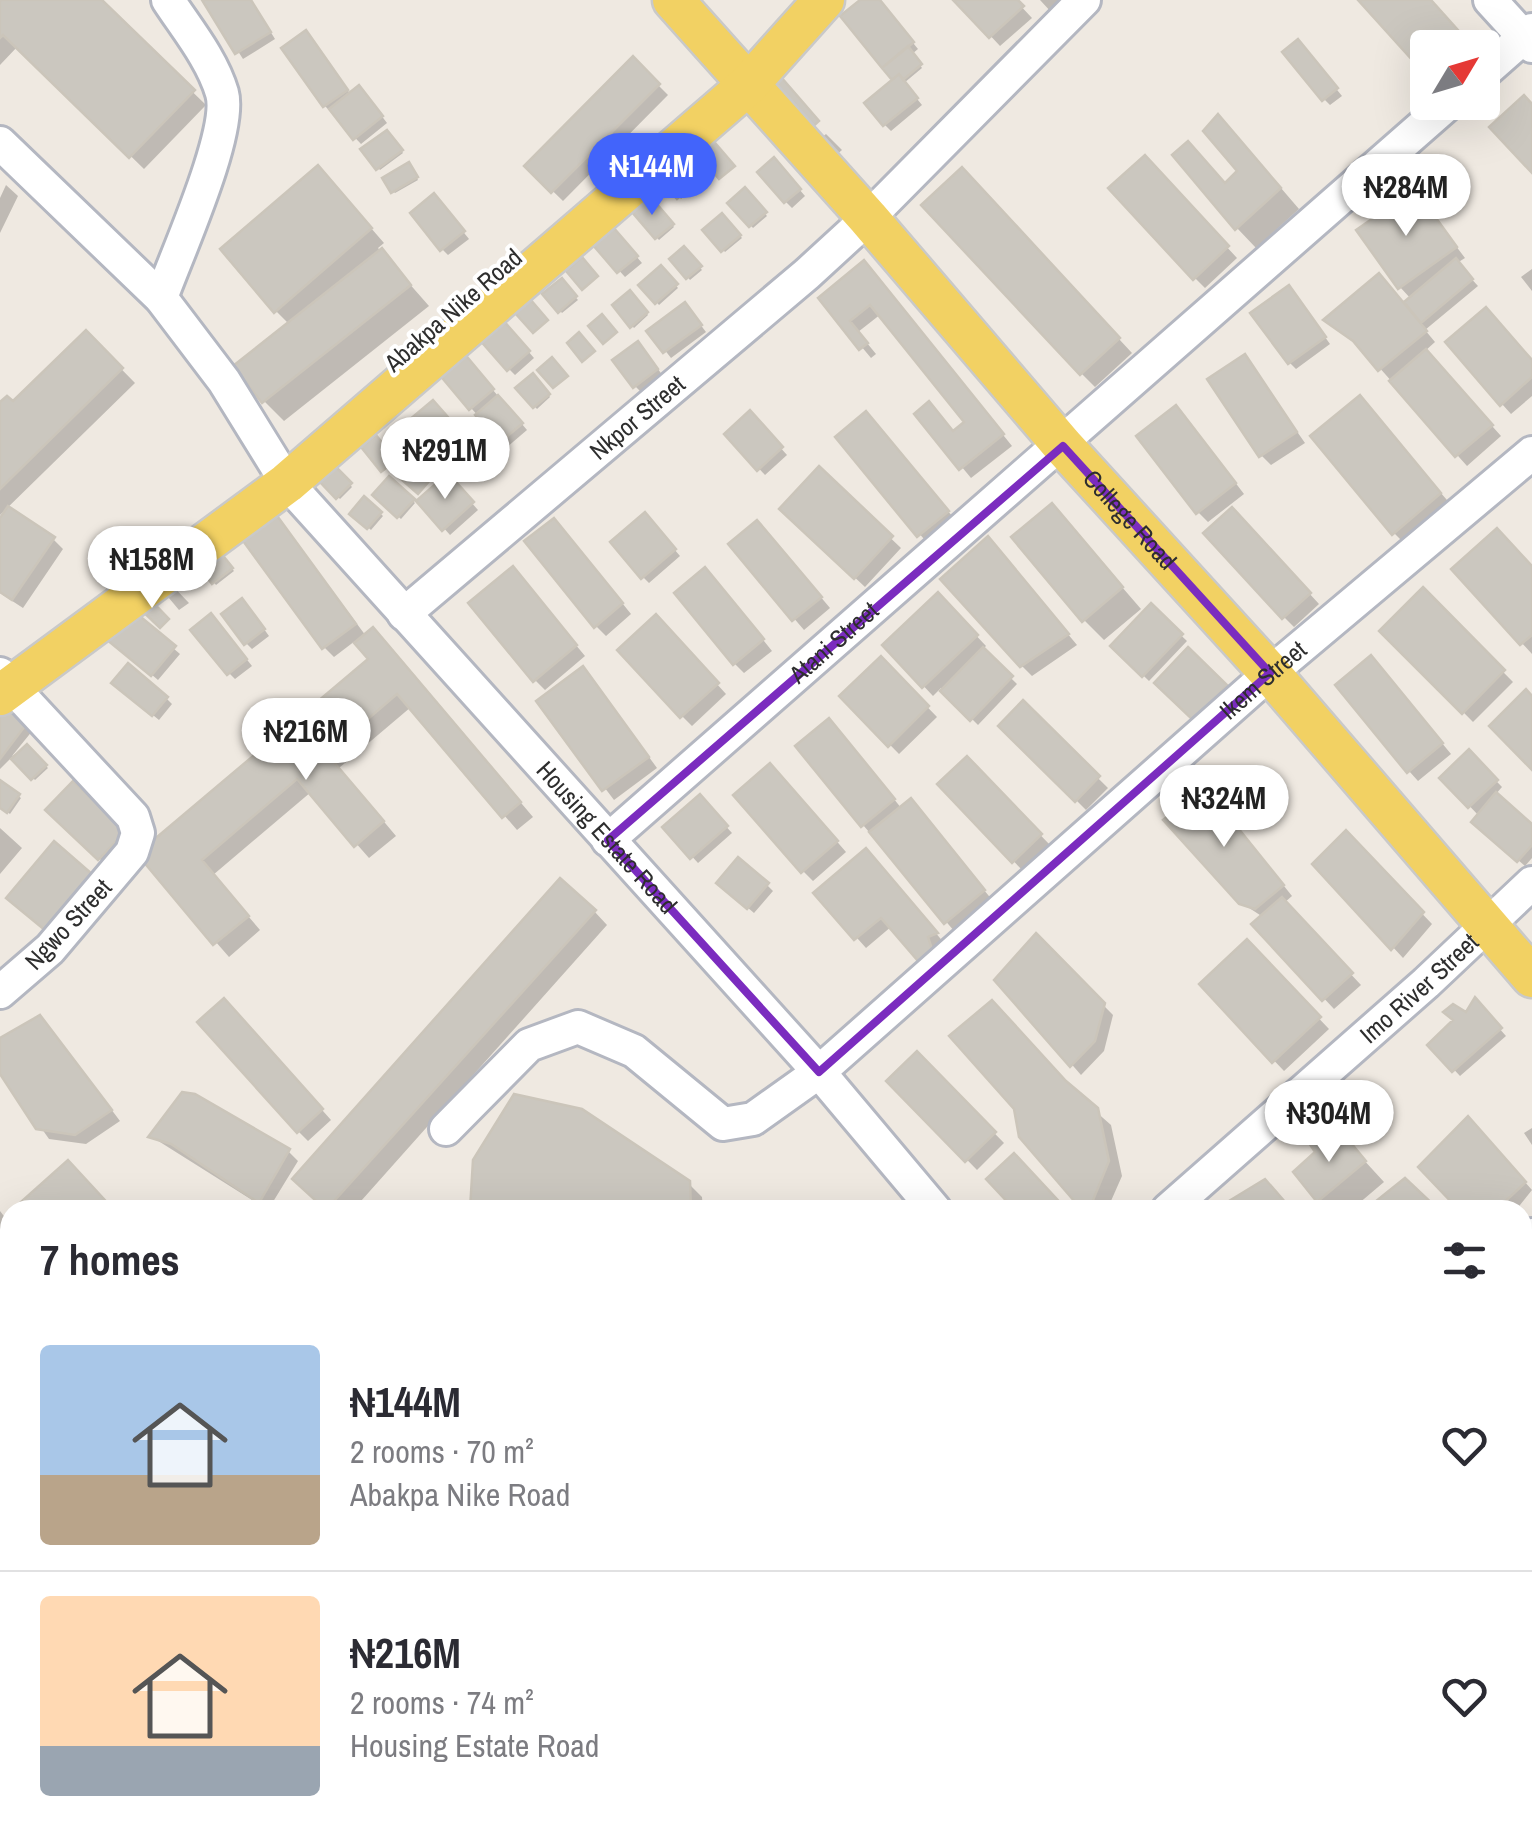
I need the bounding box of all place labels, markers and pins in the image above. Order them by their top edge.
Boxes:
pin: ₦144M [582,133,722,218]
pin: ₦284M [1336,154,1476,239]
pin: ₦291M [375,417,515,502]
pin: ₦158M [82,526,222,611]
pin: ₦216M [236,698,376,783]
pin: ₦324M [1154,765,1294,850]
pin: ₦304M [1259,1080,1399,1165]

